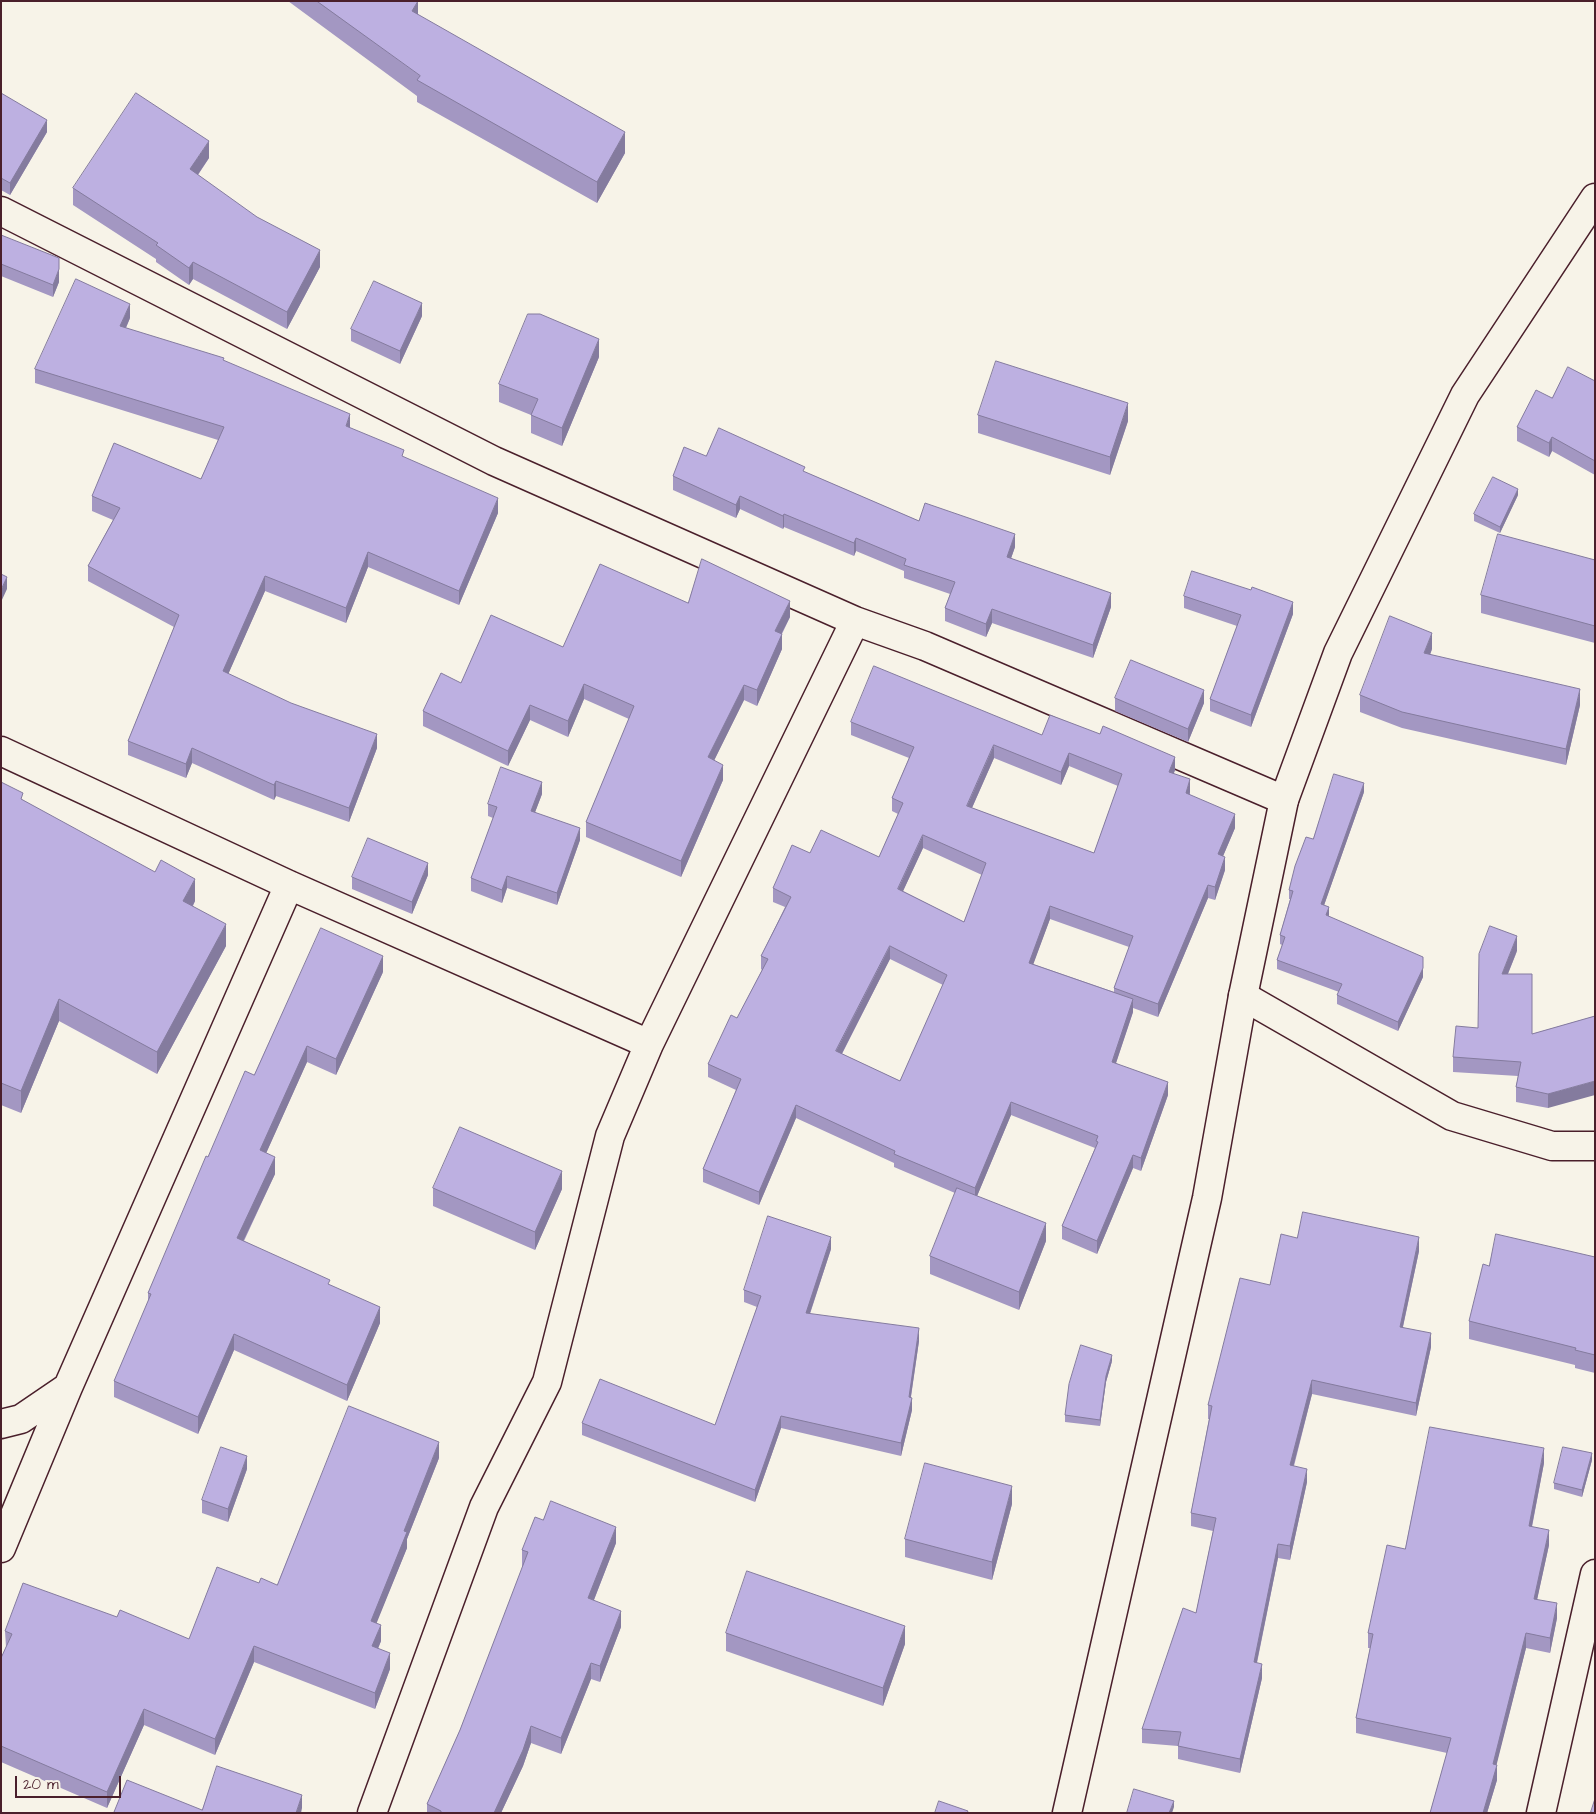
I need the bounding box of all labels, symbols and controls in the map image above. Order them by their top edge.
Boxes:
scale bar [18,1766,124,1798]
text: 20 m [23,1774,59,1795]

